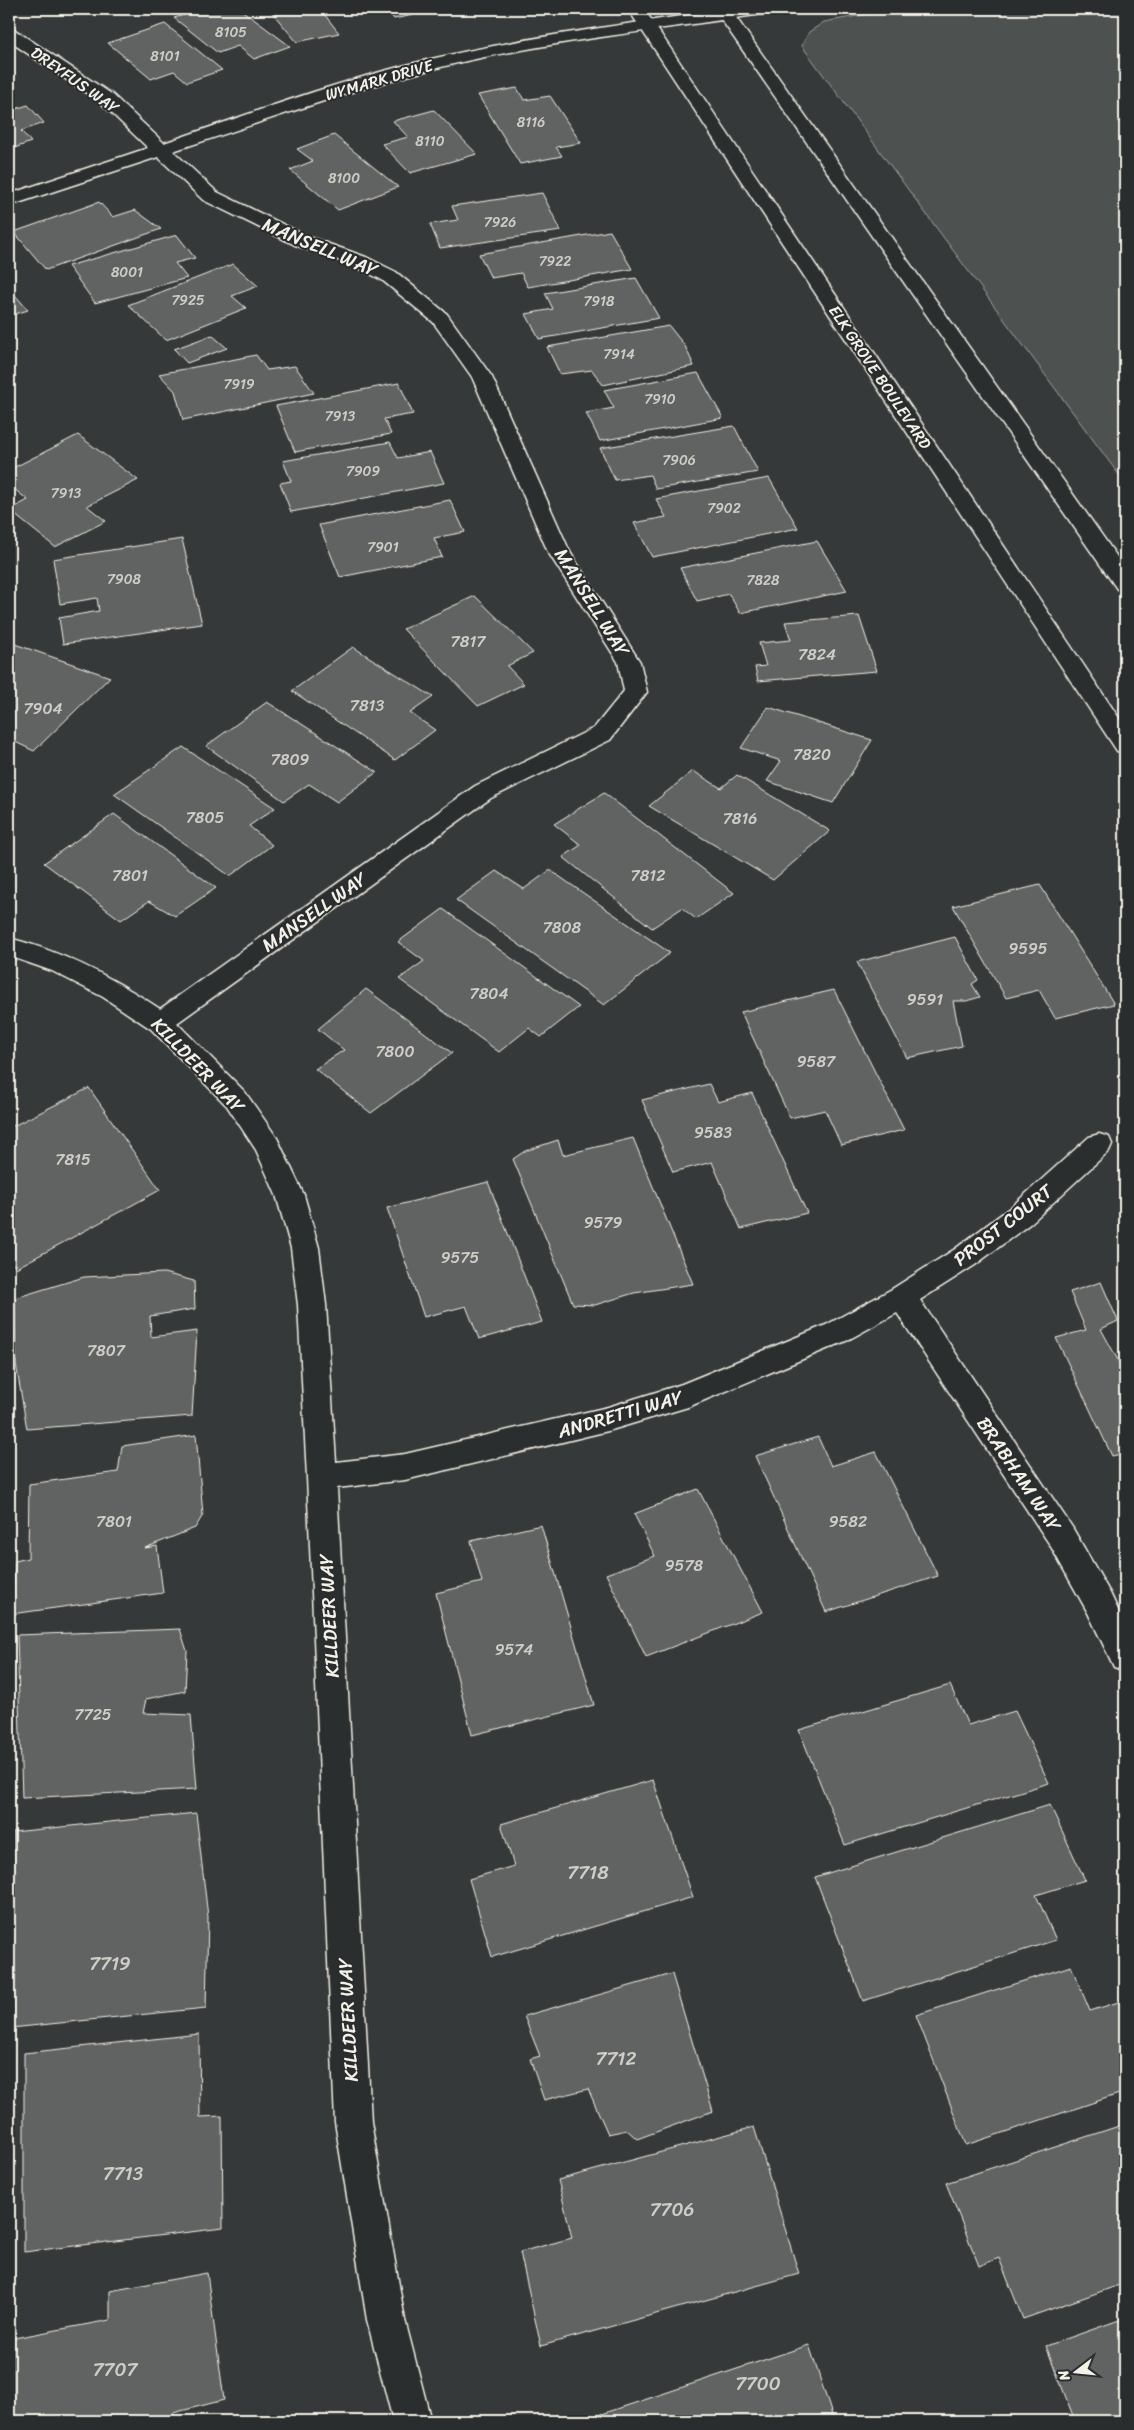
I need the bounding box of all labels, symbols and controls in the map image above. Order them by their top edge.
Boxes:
house number: 8105 [215,20,247,45]
street label: DREYFUS WAY [25,39,126,122]
house number: 8101 [150,44,180,69]
street label: WYMARK DRIVE [322,50,437,109]
house number: 8116 [517,110,545,135]
house number: 8110 [415,129,445,154]
house number: 8100 [328,166,360,191]
street label: MANSELL WAY [257,208,384,287]
house number: 7926 [484,210,516,235]
house number: 7922 [539,249,571,274]
house number: 8001 [111,260,143,285]
house number: 7925 [171,288,205,313]
house number: 7918 [583,289,615,314]
street label: ELK GROVE BOULEVARD [821,299,940,456]
house number: 7914 [603,342,635,367]
house number: 7919 [223,372,255,397]
house number: 7910 [644,387,676,412]
house number: 7913 [325,404,355,429]
house number: 7906 [662,448,696,473]
house number: 7909 [346,459,380,484]
house number: 7913 [51,481,81,506]
house number: 7902 [707,496,741,521]
house number: 7901 [367,535,399,560]
street label: MANSELL WAY [546,541,639,664]
house number: 7908 [107,567,141,592]
house number: 7828 [747,568,780,593]
house number: 7817 [451,627,486,656]
house number: 7824 [798,640,836,669]
house number: 7813 [350,691,384,720]
house number: 7904 [23,694,63,723]
house number: 7820 [793,740,831,769]
house number: 7809 [271,745,310,774]
house number: 7805 [186,803,225,832]
house number: 7816 [723,804,757,833]
house number: 7801 [112,861,148,890]
house number: 7812 [631,861,665,890]
street label: MANSELL WAY [254,862,375,961]
house number: 7808 [543,913,582,942]
house number: 9595 [1008,934,1048,963]
house number: 7804 [470,979,508,1008]
house number: 9591 [907,985,943,1014]
street label: KILLDEER WAY [143,1009,254,1122]
house number: 7800 [375,1037,415,1066]
house number: 9587 [797,1047,836,1076]
house number: 9583 [694,1118,732,1147]
house number: 7815 [55,1145,91,1174]
street label: PROST COURT [946,1174,1061,1275]
house number: 9579 [584,1208,622,1237]
house number: 9575 [441,1243,479,1272]
house number: 7807 [87,1336,126,1365]
street label: ANDRETTI WAY [553,1380,688,1448]
street label: BRABHAM WAY [968,1410,1071,1540]
house number: 7801 [96,1507,132,1536]
house number: 9582 [829,1507,867,1536]
house number: 9578 [665,1551,704,1580]
street label: KILLDEER WAY [309,1552,349,1679]
house number: 9574 [495,1635,533,1664]
house number: 7725 [74,1700,112,1729]
house number: 7718 [567,1856,609,1889]
house number: 7719 [89,1947,131,1980]
street label: KILLDEER WAY [328,1956,368,2083]
house number: 7712 [596,2042,636,2075]
house number: 7713 [103,2157,144,2190]
house number: 7706 [650,2193,694,2226]
north arrow [1052,2348,1102,2398]
house number: 7707 [93,2353,138,2386]
house number: 7700 [735,2367,781,2400]
text: N [1051,2367,1078,2385]

